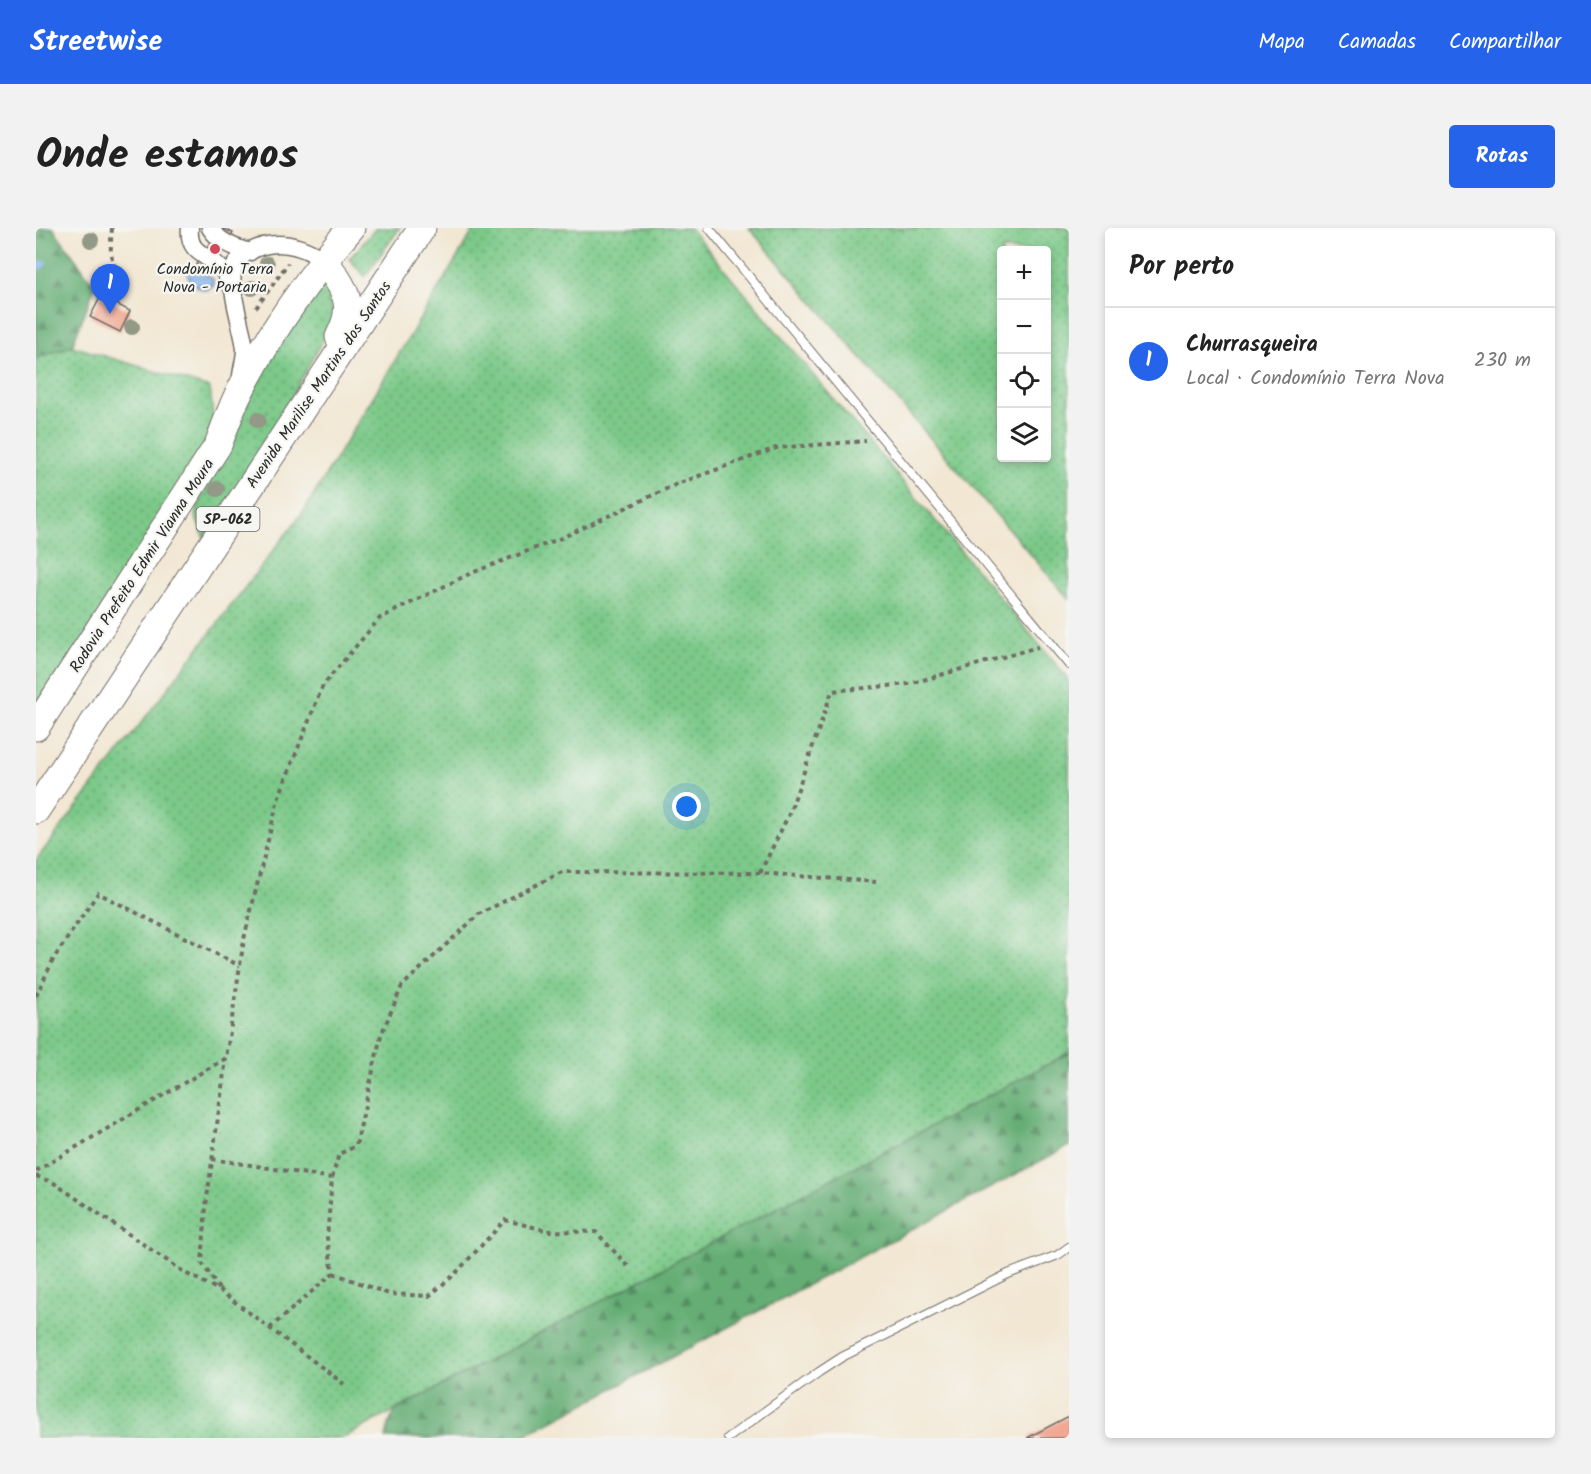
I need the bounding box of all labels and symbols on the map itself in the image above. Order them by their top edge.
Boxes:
marker: Condomínio Terra Nova - Portaria [208,242,222,256]
place label: Condomínio Terra Nova - Portaria [157,257,274,300]
pin: 1 [90,264,130,314]
street label: Avenida Marilise Martins dos Santos [240,276,398,494]
street label: Rodovia Prefeito Edmir Vianna Moura [63,454,221,678]
road number: SP-062 [196,507,260,531]
your location [672,792,701,821]

